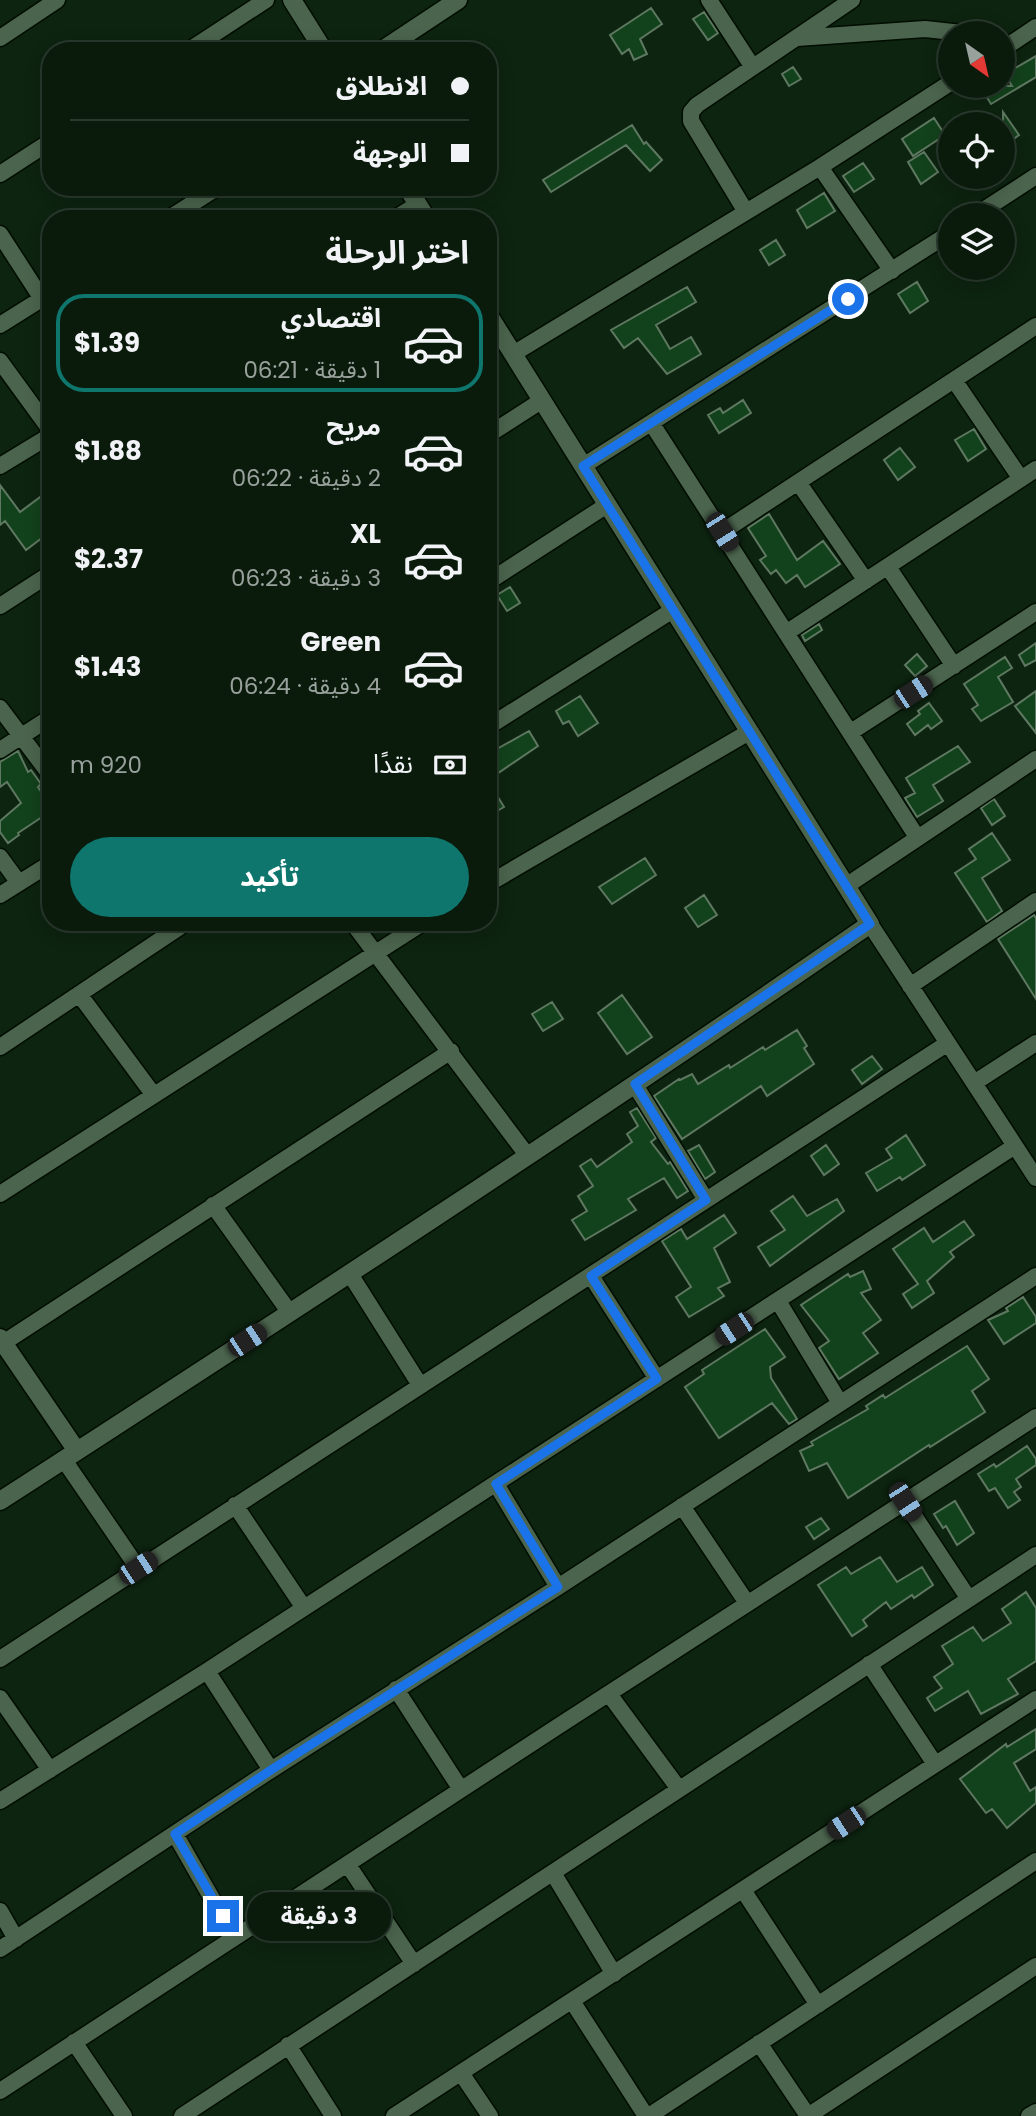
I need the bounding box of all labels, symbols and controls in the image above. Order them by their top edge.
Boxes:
north arrow [938,21,1015,98]
map controls [938,21,1015,280]
text: الانطلاق [336,68,427,104]
button: locate [938,112,1015,189]
text: الوجهة [353,135,427,171]
button: layers [938,203,1015,280]
text: اختر الرحلة [326,229,469,274]
route start [832,283,864,315]
text: اقتصادي [281,300,381,336]
icon: car [402,312,465,375]
text: $1.39 [74,325,140,361]
text: 1 دقيقة · 06:21 [243,354,381,386]
text: مريح [326,408,381,444]
icon: car [402,420,465,483]
text: $1.88 [74,433,142,469]
text: 2 دقيقة · 06:22 [232,462,381,494]
car [702,509,743,555]
text: XL [350,516,381,552]
icon: car [402,528,465,591]
text: $2.37 [74,541,143,577]
text: 3 دقيقة · 06:23 [231,562,381,594]
text: Green [301,624,381,660]
icon: car [402,636,465,699]
text: $1.43 [74,649,142,685]
text: 4 دقيقة · 06:24 [229,670,381,702]
car [890,672,937,712]
text: نقدًا [373,746,413,782]
icon: cash [431,746,469,784]
text: 920 m [70,749,142,781]
button: تأكيد [70,837,469,917]
car [711,1309,758,1349]
car [224,1320,271,1360]
car [885,1479,926,1525]
car [115,1548,162,1588]
car [823,1803,870,1843]
callout: 3 دقيقة [248,1892,391,1940]
route end [207,1900,239,1932]
text: 3 دقيقة [281,1900,357,1932]

